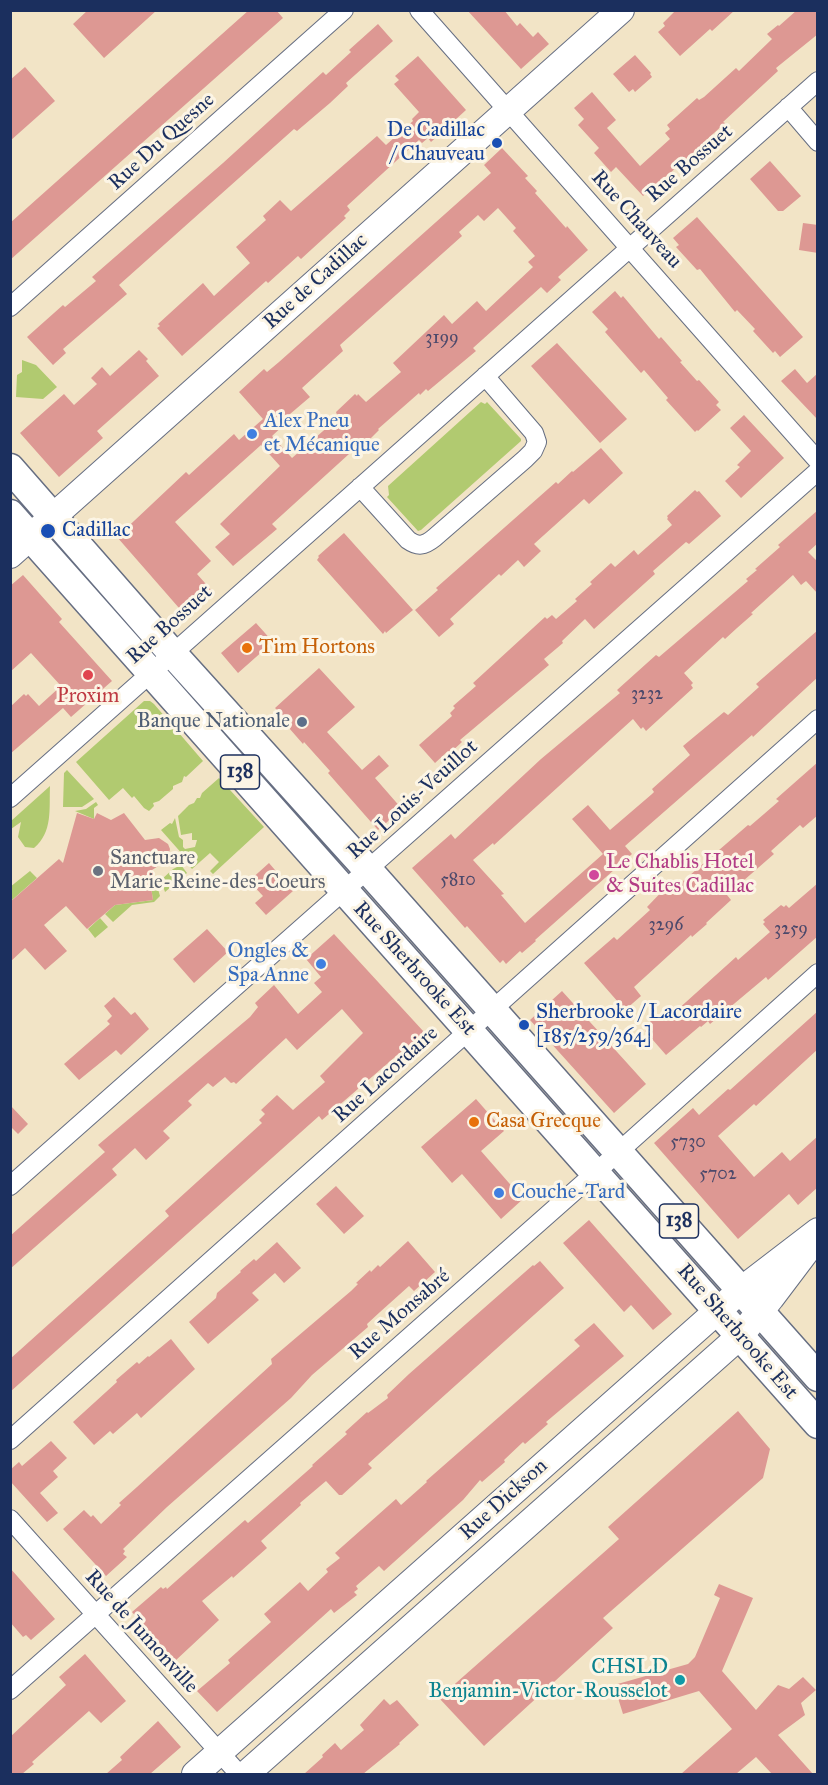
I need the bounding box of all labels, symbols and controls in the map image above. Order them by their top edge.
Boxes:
street label: Rue Du Quesne [104,88,220,196]
place label: De Cadillac / Chauveau [387,118,485,168]
street label: Rue Bossuet [642,120,738,208]
marker: De Cadillac / Chauveau [490,136,504,150]
street label: Rue Chauveau [585,166,687,274]
street label: Rue de Cadillac [259,229,373,335]
house number: 3199 [425,328,459,350]
place label: Alex Pneu et Mécanique [264,409,380,459]
marker: Alex Pneu et Mécanique [245,427,259,441]
place label: Cadillac [62,518,131,544]
marker: Cadillac [39,522,57,540]
street label: Rue Bossuet [122,580,218,670]
place label: Tim Hortons [259,635,375,661]
marker: Tim Hortons [240,641,254,655]
marker: Proxim [81,668,95,682]
place label: Proxim [56,684,119,710]
house number: 3232 [631,684,663,706]
place label: Banque Nationale [137,709,290,735]
marker: Banque Nationale [295,715,309,729]
street label: Rue Louis-Veuillot [343,735,483,865]
road number: 138 [220,755,260,789]
place label: Sanctuare Marie-Reine-des-Coeurs [110,846,325,896]
place label: Le Chablis Hotel & Suites Cadillac [606,850,754,900]
marker: Sanctuare Marie-Reine-des-Coeurs [91,864,105,878]
marker: Le Chablis Hotel & Suites Cadillac [587,868,601,882]
house number: 5810 [440,870,476,892]
street label: Rue Sherbrooke Est [347,897,481,1041]
house number: 3296 [649,915,683,937]
house number: 3259 [774,919,808,941]
place label: Ongles & Spa Anne [227,939,309,989]
marker: Ongles & Spa Anne [314,957,328,971]
place label: Sherbrooke / Lacordaire [185/259/364] [536,1000,742,1050]
marker: Sherbrooke / Lacordaire [185/259/364] [517,1018,531,1032]
street label: Rue Lacordaire [328,1021,444,1129]
place label: Casa Grecque [486,1109,601,1135]
marker: Casa Grecque [467,1115,481,1129]
house number: 5730 [670,1132,706,1154]
house number: 5702 [699,1164,737,1186]
place label: Couche-Tard [511,1180,625,1206]
marker: Couche-Tard [492,1186,506,1200]
road number: 138 [660,1204,698,1238]
street label: Rue Sherbrooke Est [671,1259,803,1405]
street label: Rue Monsabré [344,1264,456,1366]
street label: Rue Dickson [455,1454,553,1546]
street label: Rue de Jumonville [79,1565,203,1699]
place label: CHSLD Benjamin-Victor-Rousselot [429,1655,668,1705]
marker: CHSLD Benjamin-Victor-Rousselot [673,1673,687,1687]

